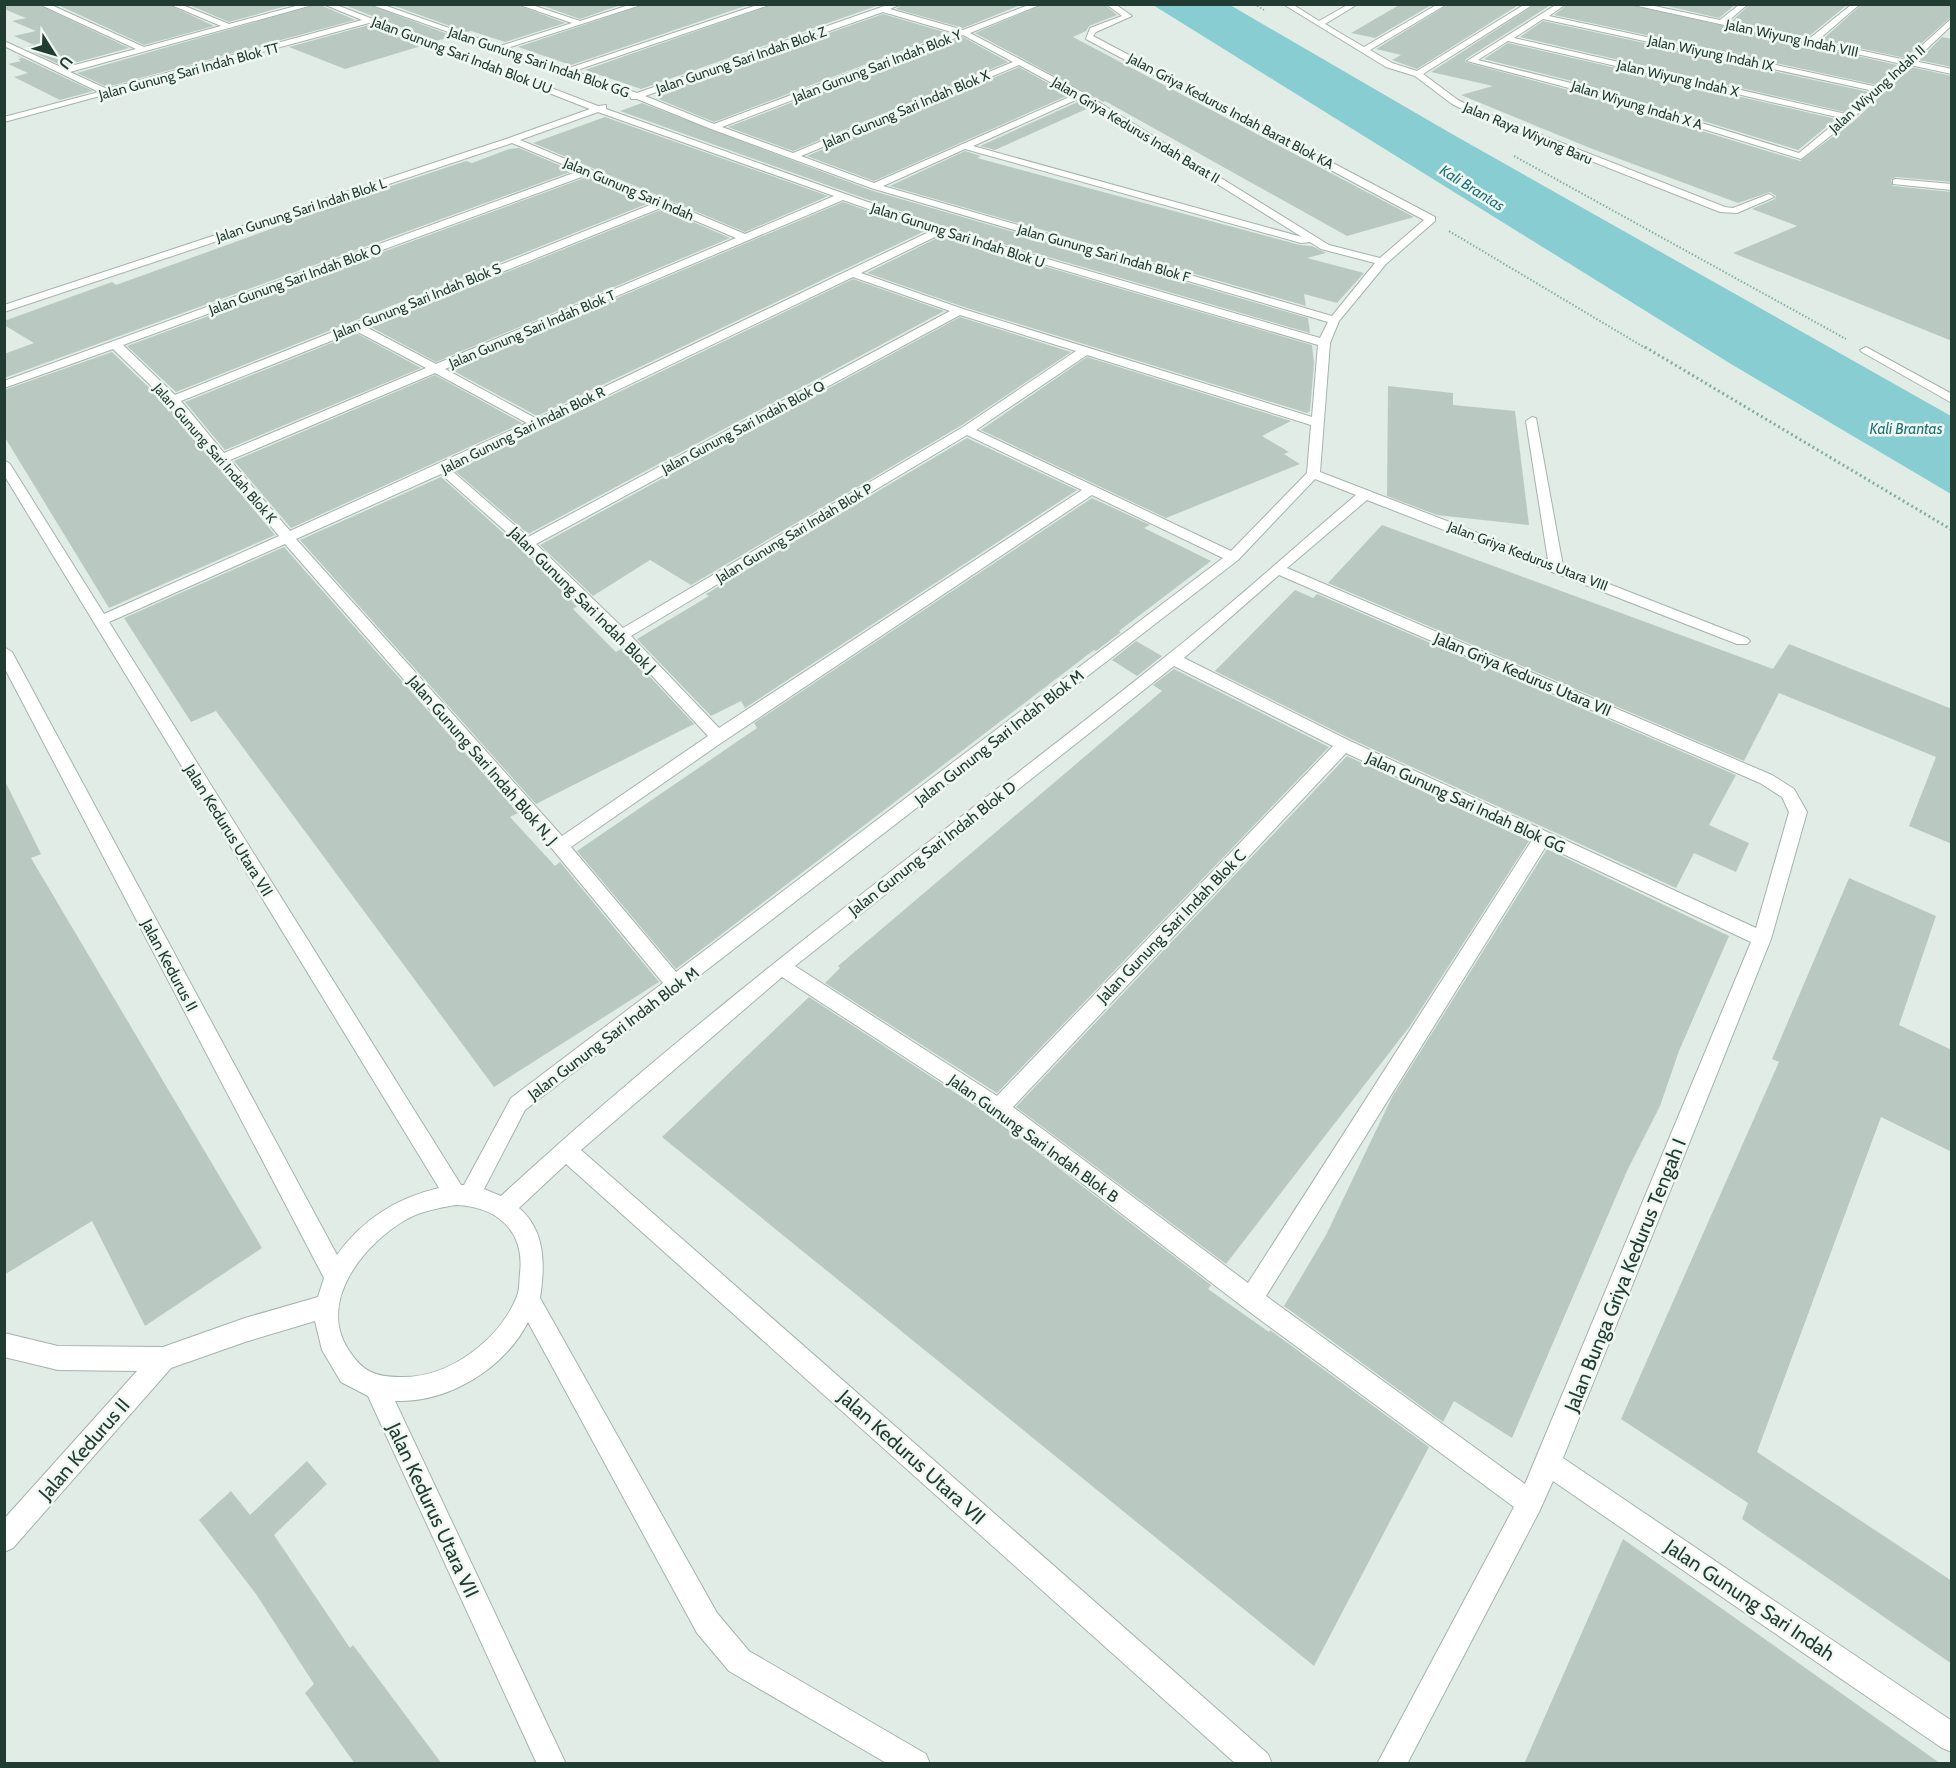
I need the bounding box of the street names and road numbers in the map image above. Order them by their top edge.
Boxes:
street label: Jalan Gunung Sari Indah Blok UU [368,12,555,98]
street label: Jalan Wiyung Indah VIII [1723,15,1860,61]
street label: Jalan Gunung Sari Indah Blok GG [445,22,632,101]
street label: Jalan Gunung Sari Indah Blok Z [652,22,829,98]
street label: Jalan Gunung Sari Indah Blok Y [789,25,965,107]
street label: Jalan Wiyung Indah IX [1646,31,1776,75]
street label: Jalan Gunung Sari Indah Blok TT [96,38,282,104]
street label: Jalan Wiyung Indah II [1824,41,1929,138]
street label: Jalan Griya Kedurus Indah Barat Blok KA [1124,48,1337,173]
street label: Jalan Wiyung Indah X [1614,55,1741,101]
street label: Jalan Gunung Sari Indah Blok X [819,65,993,153]
street label: Jalan Griya Kedurus Indah Barat II [1048,72,1223,187]
street label: Jalan Wiyung Indah X A [1568,76,1705,134]
street label: Jalan Raya Wiyung Baru [1460,97,1595,168]
street label: Jalan Gunung Sari Indah [560,153,697,225]
street label: Jalan Gunung Sari Indah Blok L [212,174,389,246]
street label: Jalan Gunung Sari Indah Blok U [868,198,1047,272]
street label: Jalan Gunung Sari Indah Blok F [1015,219,1193,286]
street label: Jalan Gunung Sari Indah Blok O [205,239,384,319]
street label: Jalan Gunung Sari Indah Blok S [329,259,504,343]
street label: Jalan Gunung Sari Indah Blok T [445,286,618,373]
street label: Jalan Gunung Sari Indah Blok Q [657,376,828,478]
street label: Jalan Gunung Sari Indah Blok K [149,379,281,527]
street label: Jalan Gunung Sari Indah Blok R [437,382,608,478]
street label: Jalan Gunung Sari Indah Blok P [712,479,876,587]
street label: Jalan Griya Kedurus Utara VIII [1444,517,1611,595]
street label: Jalan Gunung Sari Indah Blok J [504,522,660,678]
street label: Jalan Griya Kedurus Utara VII [1431,628,1614,720]
street label: Jalan Gunung Sari Indah Blok M [910,666,1087,810]
street label: Jalan Gunung Sari Indah Blok N, J [403,671,561,849]
street label: Jalan Gunung Sari Indah Blok GG [1362,747,1568,857]
street label: Jalan Kedurus Utara VII [180,760,277,900]
street label: Jalan Gunung Sari Indah Blok D [844,777,1020,920]
street label: Jalan Gunung Sari Indah Blok C [1092,846,1250,1008]
street label: Jalan Kedurus II [137,915,202,1014]
street label: Jalan Gunung Sari Indah Blok M [523,963,702,1104]
street label: Jalan Gunung Sari Indah Blok B [944,1070,1123,1207]
street label: Jalan Bunga Griya Kedurus Tengah I [1559,1135,1691,1416]
street label: Jalan Kedurus Utara VII [833,1384,991,1529]
street label: Jalan Kedurus II [33,1393,135,1505]
street label: Jalan Kedurus Utara VII [382,1418,484,1601]
street label: Jalan Gunung Sari Indah [1660,1534,1839,1666]

